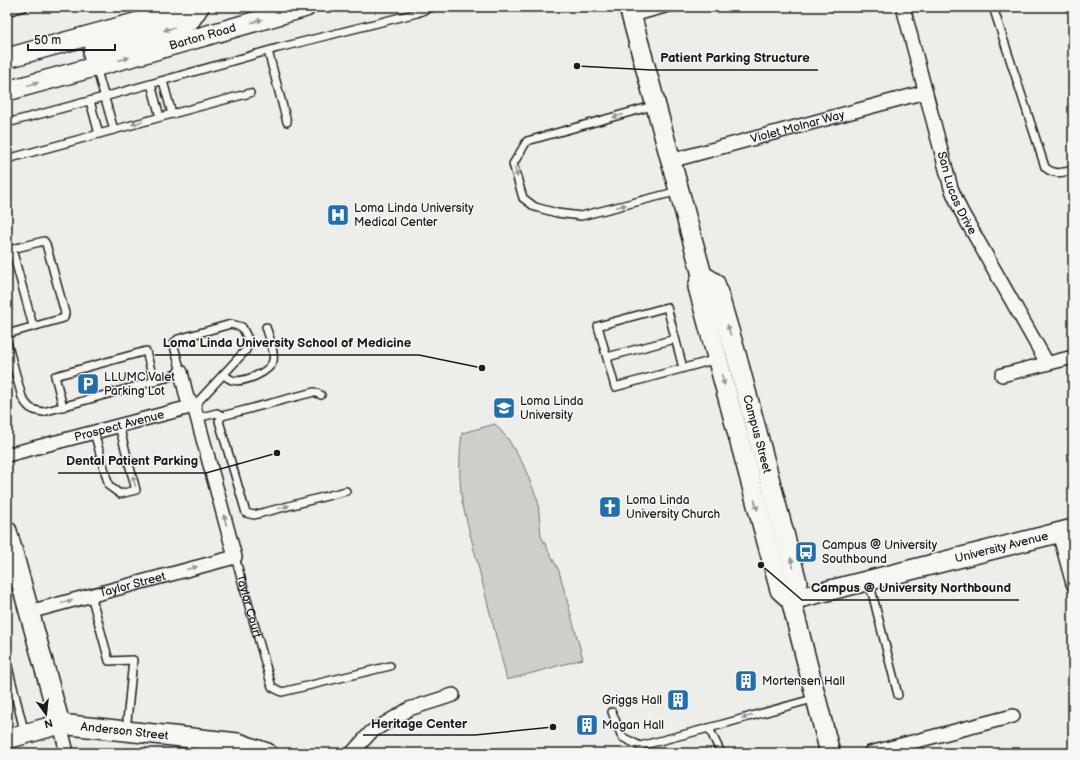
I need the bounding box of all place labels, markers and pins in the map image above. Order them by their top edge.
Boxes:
callout: Patient Parking Structure [652,45,818,70]
place label: Loma Linda University Medical Center [354,201,474,230]
hospital icon: Loma Linda University Medical Center [325,202,351,228]
callout: Loma Linda University School of Medicine [155,330,419,355]
place label: LLUMC Valet Parking Lot [104,370,175,399]
parking icon: LLUMC Valet Parking Lot [75,371,101,397]
place label: Loma Linda University [520,394,584,423]
school or university icon: Loma Linda University [491,395,517,421]
callout: Dental Patient Parking [58,448,206,473]
place label: Loma Linda University Church [626,493,721,522]
church icon: Loma Linda University Church [597,494,623,520]
place label: Campus @ University Southbound [822,538,938,567]
bus stop icon: Campus @ University Southbound [793,539,819,565]
callout: Campus @ University Northbound [802,575,1019,600]
building icon: Mortensen Hall [733,668,759,694]
place label: Mortensen Hall [762,674,845,689]
building icon: Griggs Hall [665,687,691,713]
place label: Griggs Hall [602,693,662,708]
callout: Heritage Center [363,710,475,735]
building icon: Magan Hall [574,712,600,738]
place label: Magan Hall [602,718,664,733]

